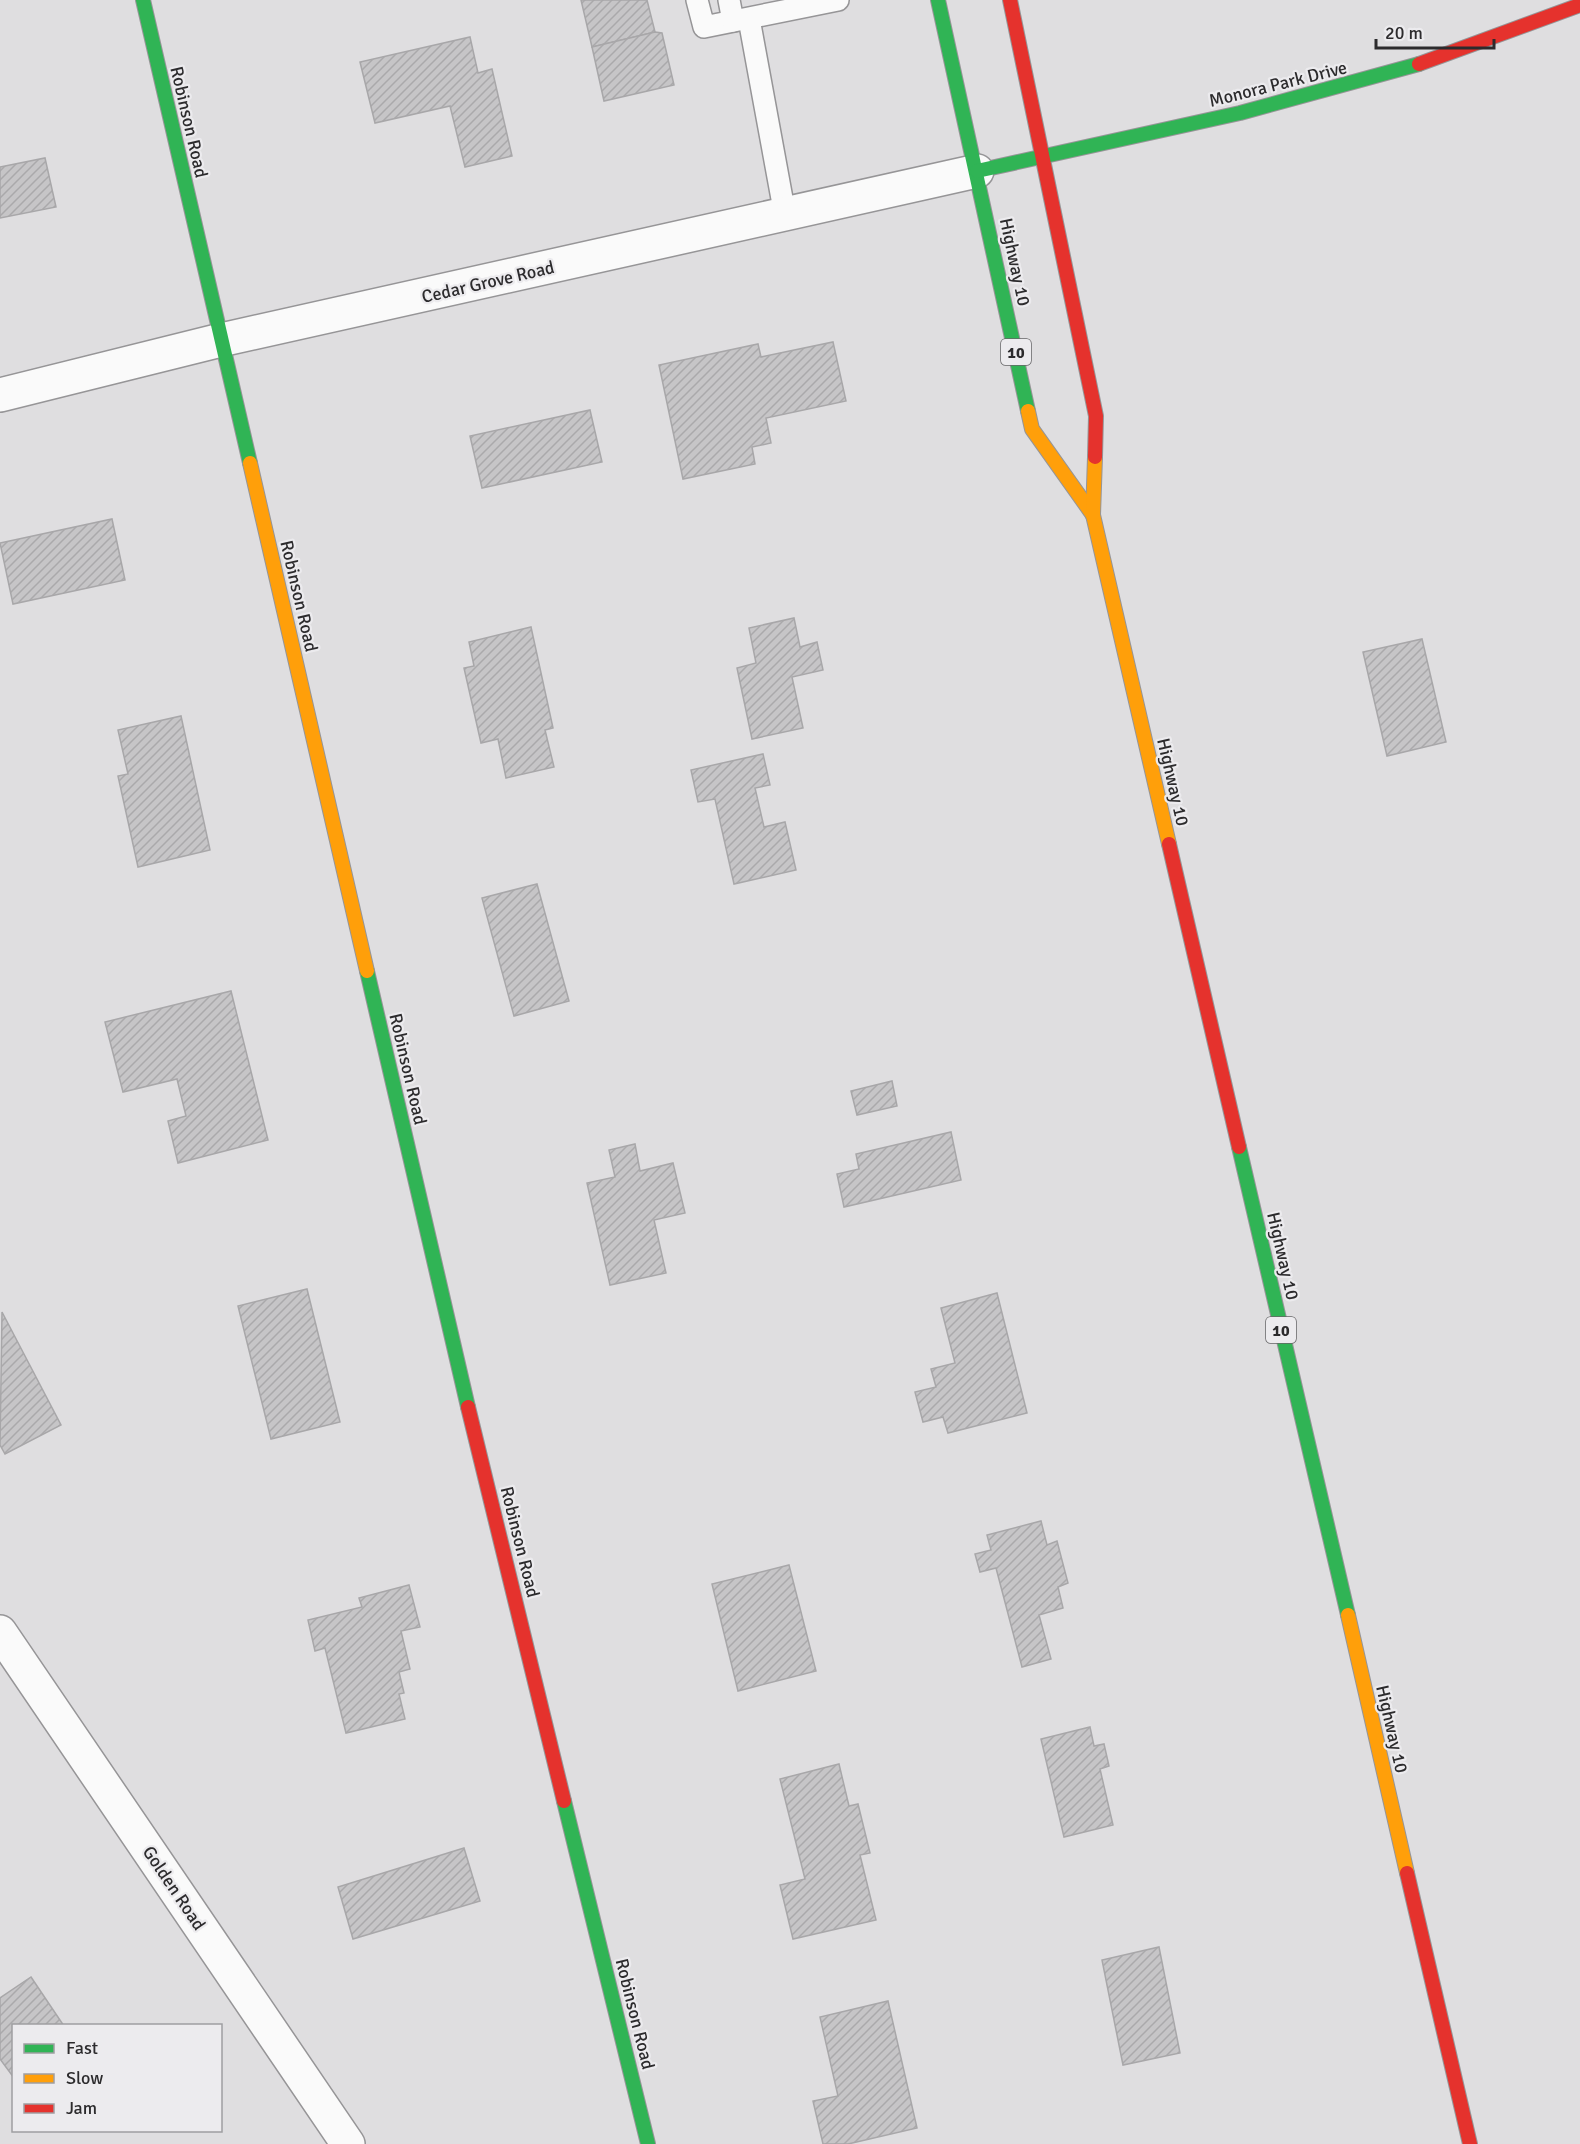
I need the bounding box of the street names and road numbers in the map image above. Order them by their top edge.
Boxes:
street label: Monora Park Drive [1207,56,1349,112]
street label: Robinson Road [165,64,213,180]
street label: Highway 10 [995,216,1035,308]
street label: Cedar Grove Road [420,256,556,308]
road number: 10 [1001,339,1031,365]
street label: Robinson Road [275,538,323,654]
street label: Highway 10 [1152,736,1194,828]
street label: Robinson Road [384,1011,432,1127]
street label: Highway 10 [1262,1210,1304,1302]
road number: 10 [1266,1317,1296,1343]
street label: Robinson Road [496,1484,544,1600]
street label: Highway 10 [1371,1683,1413,1775]
street label: Golden Road [138,1842,210,1934]
street label: Robinson Road [611,1956,659,2072]

